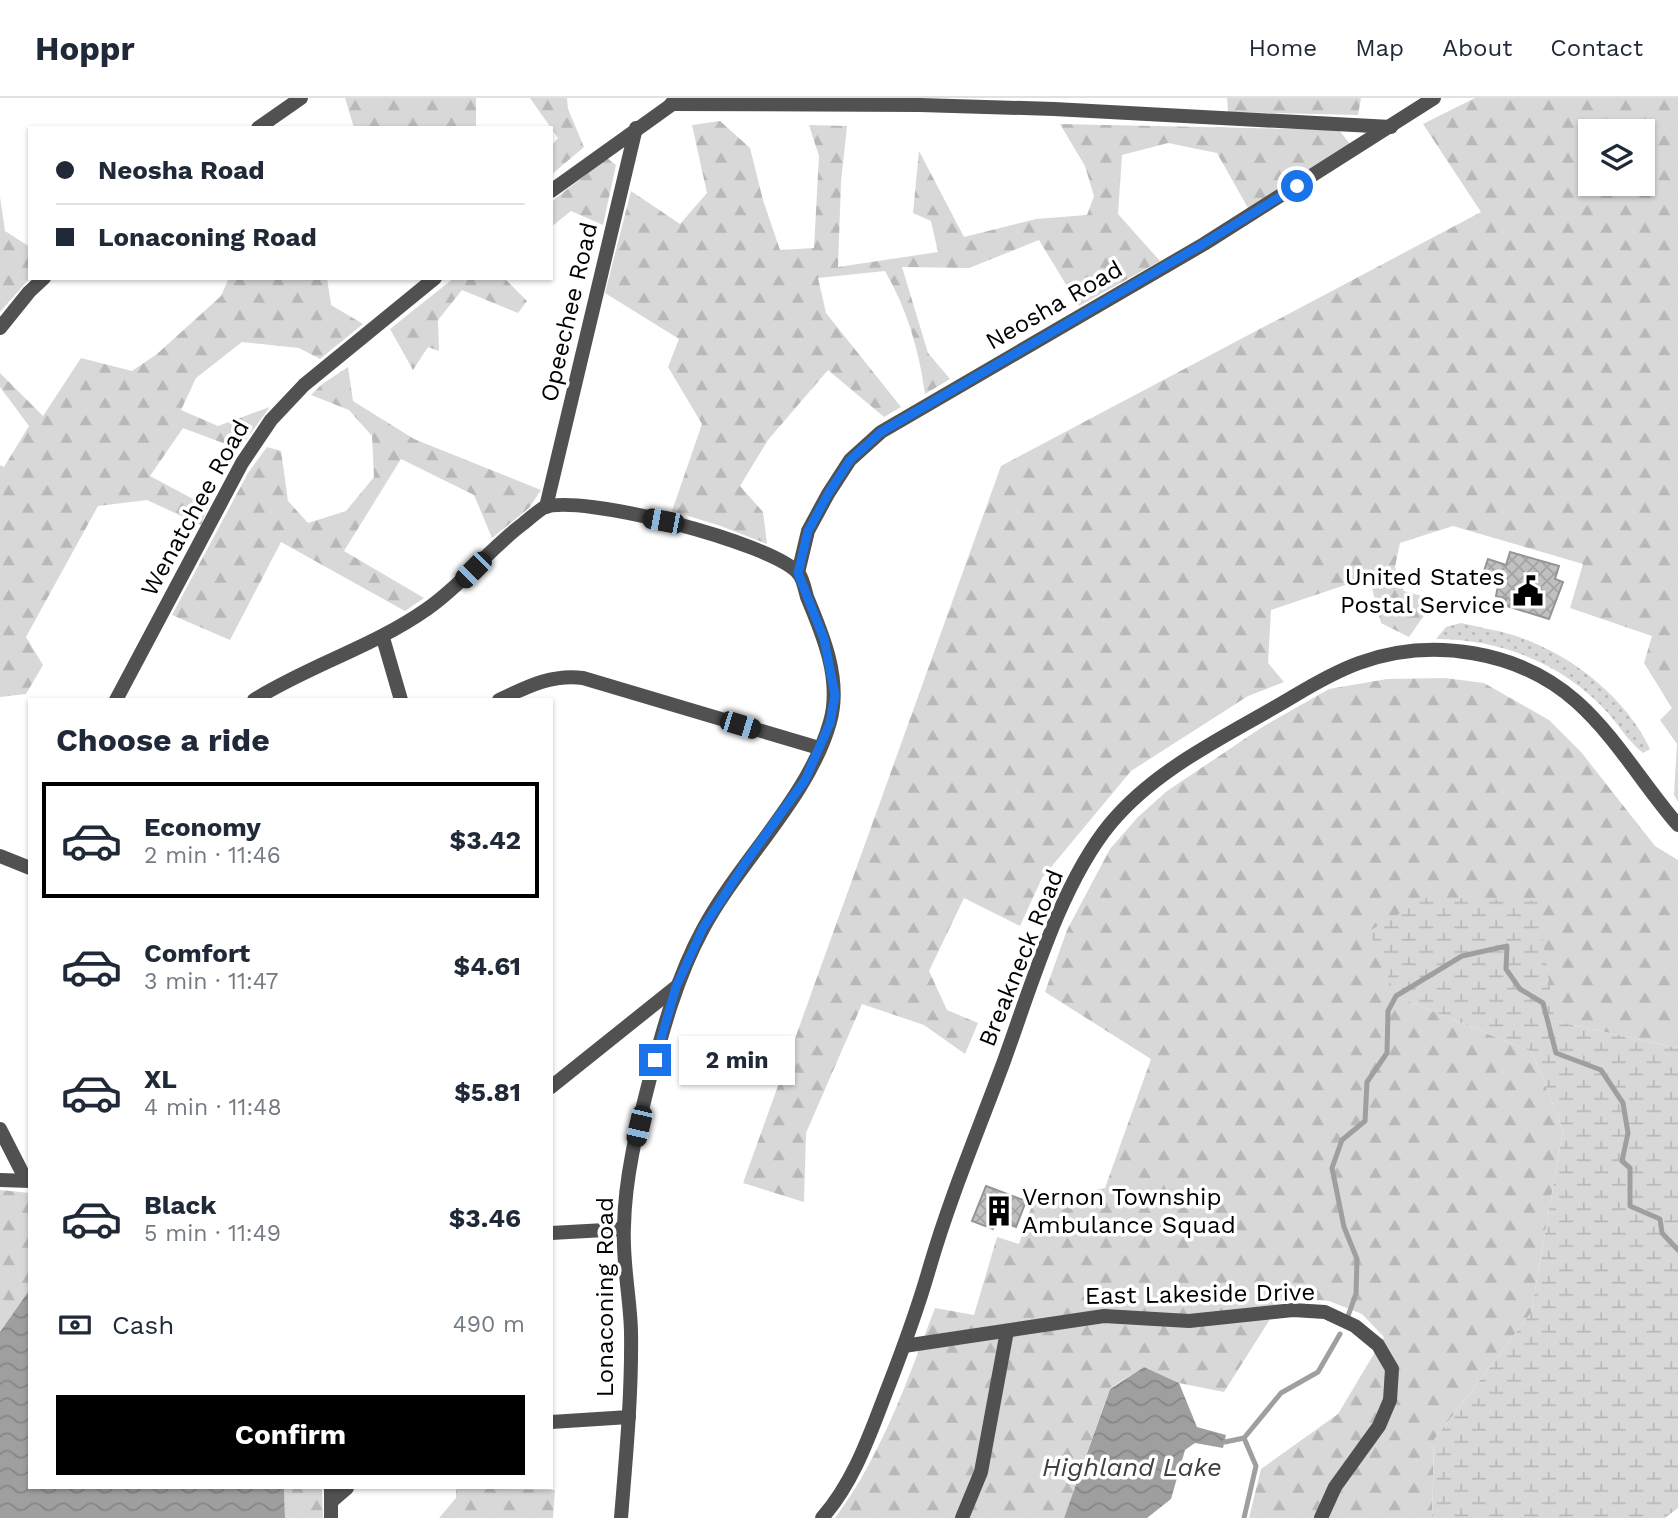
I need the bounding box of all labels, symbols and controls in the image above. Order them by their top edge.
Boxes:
text: Hoppr [35,29,135,68]
text: Home [1249,34,1317,62]
text: Map [1355,34,1404,62]
text: About [1442,34,1512,62]
text: Contact [1550,34,1643,62]
map controls [1578,119,1655,196]
button: layers [1578,119,1655,196]
text: Neosha Road [98,155,265,185]
route start [1281,170,1313,202]
street label: Opeechee Road [535,220,603,404]
text: Lonaconing Road [98,222,317,252]
street label: Neosha Road [981,255,1127,355]
street label: Wenatchee Road [135,415,255,601]
car [641,507,686,535]
car [451,548,496,592]
place label: United States Postal Service [1340,563,1505,619]
public building icon: United States Postal Service [1511,574,1545,608]
car [717,709,764,741]
text: Choose a ride [56,721,270,759]
icon: car [60,809,123,872]
text: Economy [144,812,261,842]
text: $3.42 [449,825,521,855]
text: 2 min · 11:46 [144,842,281,869]
street label: Breakneck Road [973,866,1069,1050]
icon: car [60,935,123,998]
text: Comfort [144,938,250,968]
text: $4.61 [454,951,521,981]
text: 3 min · 11:47 [144,968,279,995]
callout: 2 min [680,1035,795,1084]
route end [639,1044,671,1076]
text: 2 min [706,1047,768,1074]
icon: car [60,1061,123,1124]
text: XL [144,1064,177,1094]
text: $5.81 [454,1077,521,1107]
text: 4 min · 11:48 [144,1094,282,1121]
car [625,1103,654,1149]
place label: Vernon Township Ambulance Squad [1022,1183,1236,1239]
icon: car [60,1187,123,1250]
text: Black [144,1190,216,1220]
building icon: Vernon Township Ambulance Squad [982,1194,1016,1228]
street label: Lonaconing Road [591,1197,619,1397]
text: $3.46 [449,1203,521,1233]
text: 5 min · 11:49 [144,1220,281,1247]
street label: East Lakeside Drive [1084,1278,1316,1310]
icon: cash [56,1306,94,1344]
text: Cash [112,1310,174,1340]
text: 490 m [453,1311,525,1338]
button: Confirm [56,1395,525,1475]
water label: Highland Lake [1042,1452,1222,1482]

